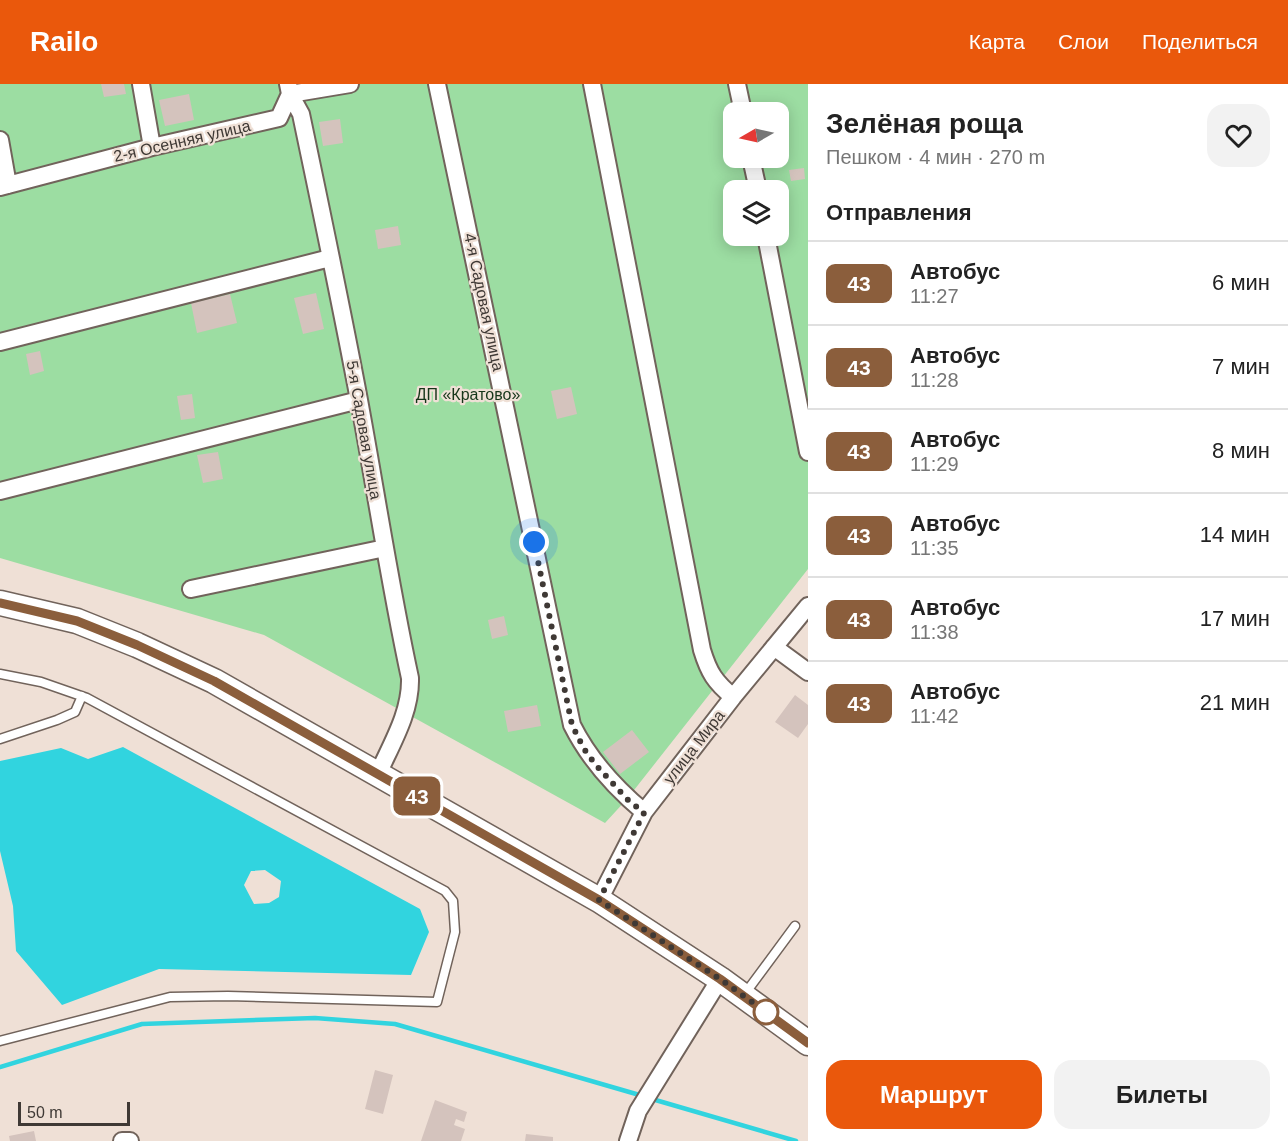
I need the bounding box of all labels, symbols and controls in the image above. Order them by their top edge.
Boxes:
text: Railo [30,26,98,57]
text: Карта [969,30,1025,53]
text: Слои [1058,30,1109,53]
text: Поделиться [1142,30,1258,53]
north arrow [723,102,789,168]
map controls [723,102,789,246]
button: heart [1207,104,1270,167]
text: Зелёная роща [826,108,1023,139]
street label: 2-я Осенняя улица [112,117,252,165]
text: Пешком · 4 мин · 270 m [826,146,1045,168]
button: layers [723,180,789,246]
text: Отправления [826,200,972,225]
street label: 4-я Садовая улица [461,232,507,373]
text: Автобус [910,259,1000,284]
text: 6 мин [1212,270,1270,295]
text: 43 [847,272,871,295]
text: 11:27 [910,285,959,307]
text: Автобус [910,343,1000,368]
text: 7 мин [1212,354,1270,379]
text: 43 [847,356,871,379]
street label: 5-я Садовая улица [343,359,385,501]
text: 11:28 [910,369,959,391]
park label: ДП «Кратово» [416,386,520,403]
text: Автобус [910,427,1000,452]
text: 8 мин [1212,438,1270,463]
text: 43 [847,440,871,463]
text: 11:29 [910,453,959,475]
text: Автобус [910,511,1000,536]
text: 14 мин [1200,522,1270,547]
text: 43 [847,524,871,547]
your location [519,527,549,557]
text: 11:35 [910,537,959,559]
text: Автобус [910,595,1000,620]
text: 17 мин [1200,606,1270,631]
text: 43 [847,608,871,631]
text: 11:38 [910,621,959,643]
text: Автобус [910,679,1000,704]
text: 21 мин [1200,690,1270,715]
text: 43 [847,692,871,715]
text: 11:42 [910,705,959,727]
street label: улица Мира [660,707,728,787]
line badge: 43 [390,776,444,816]
text: 43 [405,785,429,808]
unlabelled marker [753,999,779,1025]
button: Маршрут [826,1060,1042,1129]
button: Билеты [1054,1060,1270,1129]
scale bar [18,1099,130,1126]
text: 50 m [27,1104,63,1121]

